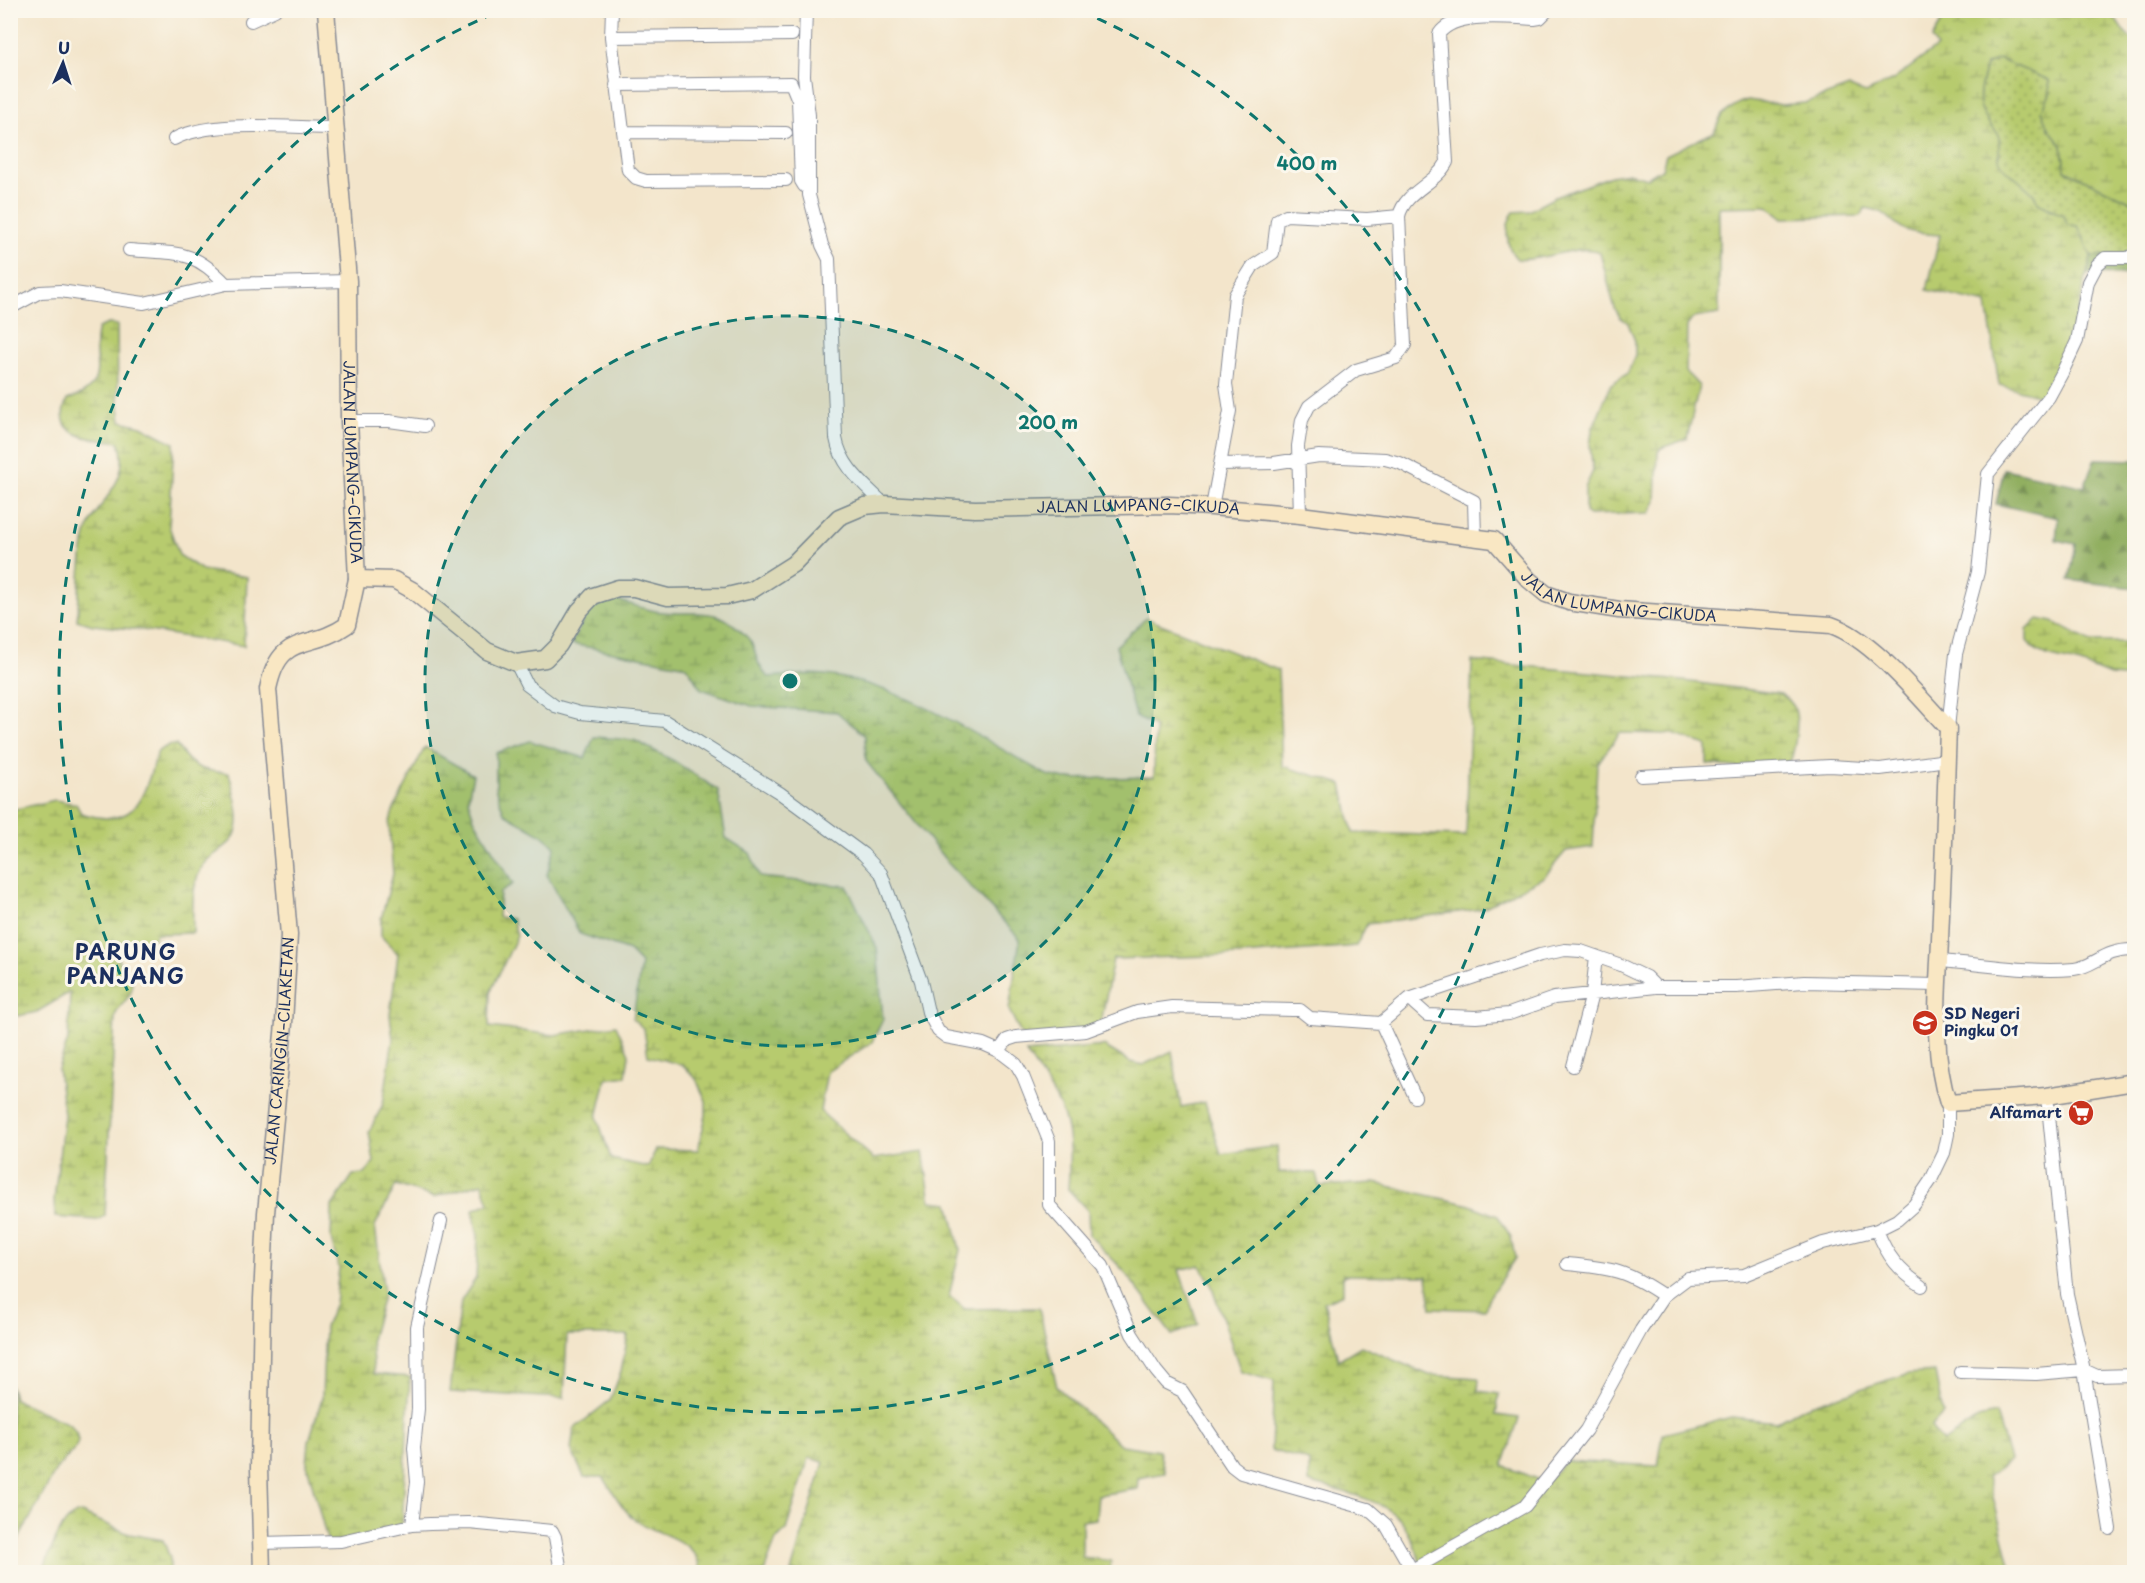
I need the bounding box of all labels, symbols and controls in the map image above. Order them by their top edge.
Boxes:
north arrow [33,33,93,93]
text: U [57,35,71,59]
text: 400 m [1277,149,1337,176]
street label: JALAN LUMPANG–CIKUDA [339,360,369,564]
text: 200 m [1018,408,1078,435]
street label: JALAN LUMPANG–CIKUDA [1036,492,1241,519]
street label: JALAN LUMPANG–CIKUDA [1516,565,1717,627]
centre of rings [780,671,800,691]
district label: PARUNG PANJANG [67,935,185,991]
street label: JALAN CARINGIN–CILAKETAN [258,936,299,1166]
place label: SD Negeri Pingku 01 [1944,1001,2020,1041]
school or university icon: SD Negeri Pingku 01 [1910,1008,1940,1038]
supermarket icon: Alfamart [2066,1098,2096,1128]
place label: Alfamart [1990,1100,2063,1123]

